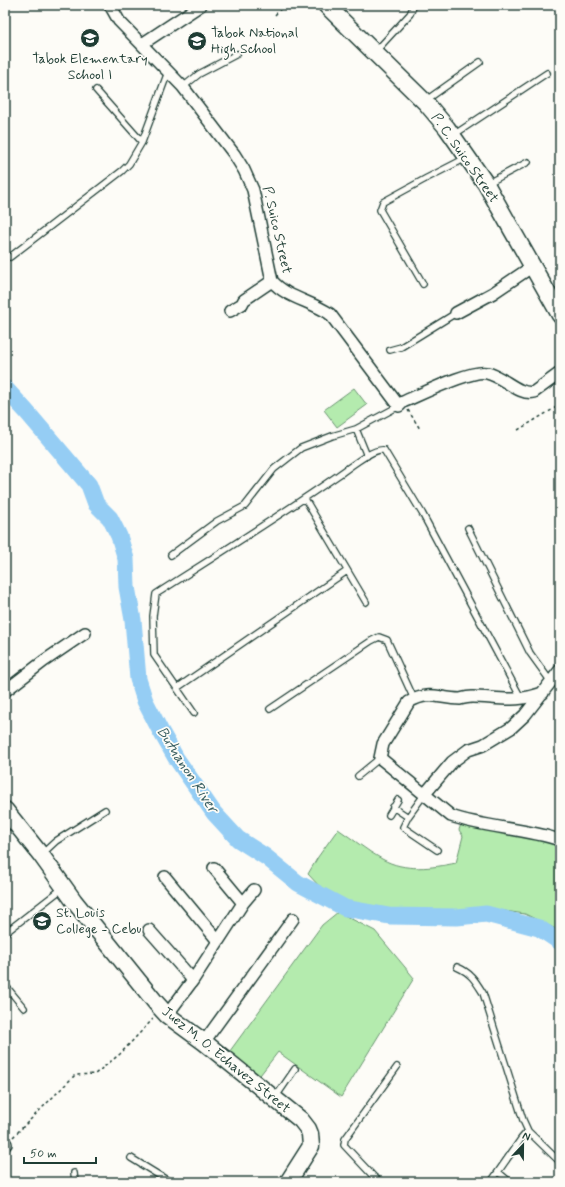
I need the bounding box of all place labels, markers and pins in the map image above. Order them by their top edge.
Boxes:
place label: Tabok National High School [211,24,298,60]
school or university icon: Tabok Elementary School I [79,27,101,49]
school or university icon: Tabok National High School [186,30,208,52]
place label: Tabok Elementary School I [32,50,148,84]
place label: St. Louis College - Cebu [56,904,141,938]
school or university icon: St. Louis College - Cebu [31,910,53,932]

